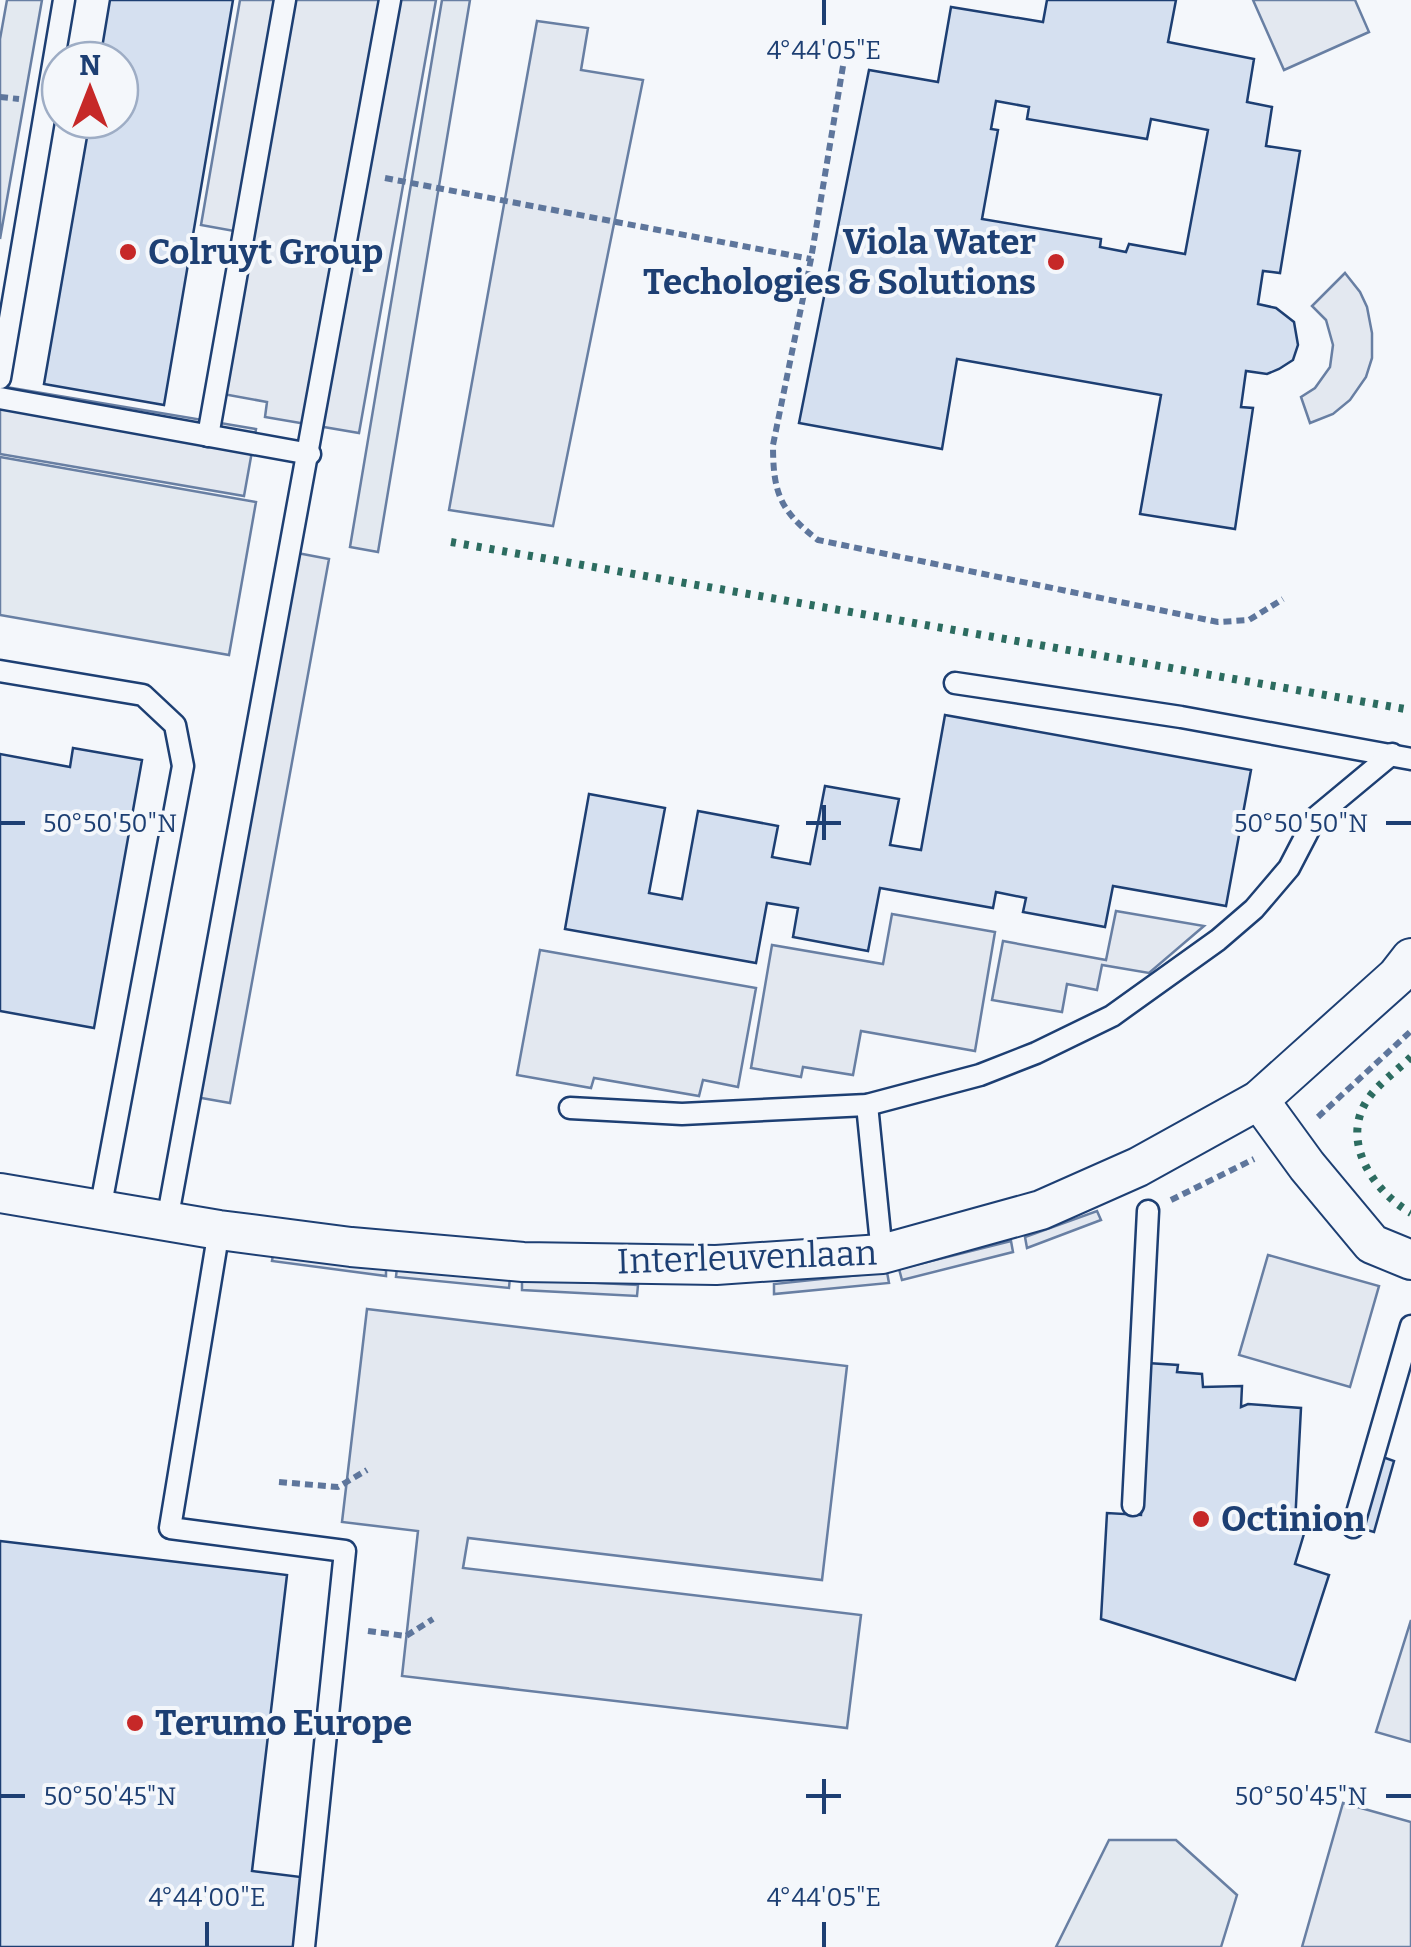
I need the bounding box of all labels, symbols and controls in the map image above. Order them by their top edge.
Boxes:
text: 4°44'05"E [767,36,881,66]
north arrow [40,40,140,140]
text: N [79,49,101,82]
place label: Viola Water Techologies & Solutions [643,221,1036,303]
place label: Colruyt Group [148,231,383,273]
marker: Colruyt Group [117,241,139,263]
marker: Viola Water Techologies & Solutions [1045,251,1067,273]
text: 50°50'50"N [43,809,177,839]
text: 50°50'50"N [1234,809,1368,839]
street label: Interleuvenlaan [616,1231,878,1283]
place label: Octinion [1221,1498,1366,1540]
marker: Octinion [1190,1508,1212,1530]
place label: Terumo Europe [155,1702,412,1744]
marker: Terumo Europe [124,1712,146,1734]
text: 50°50'45"N [44,1782,176,1812]
text: 50°50'45"N [1235,1782,1367,1812]
text: 4°44'00"E [149,1883,265,1913]
text: 4°44'05"E [767,1883,881,1913]

